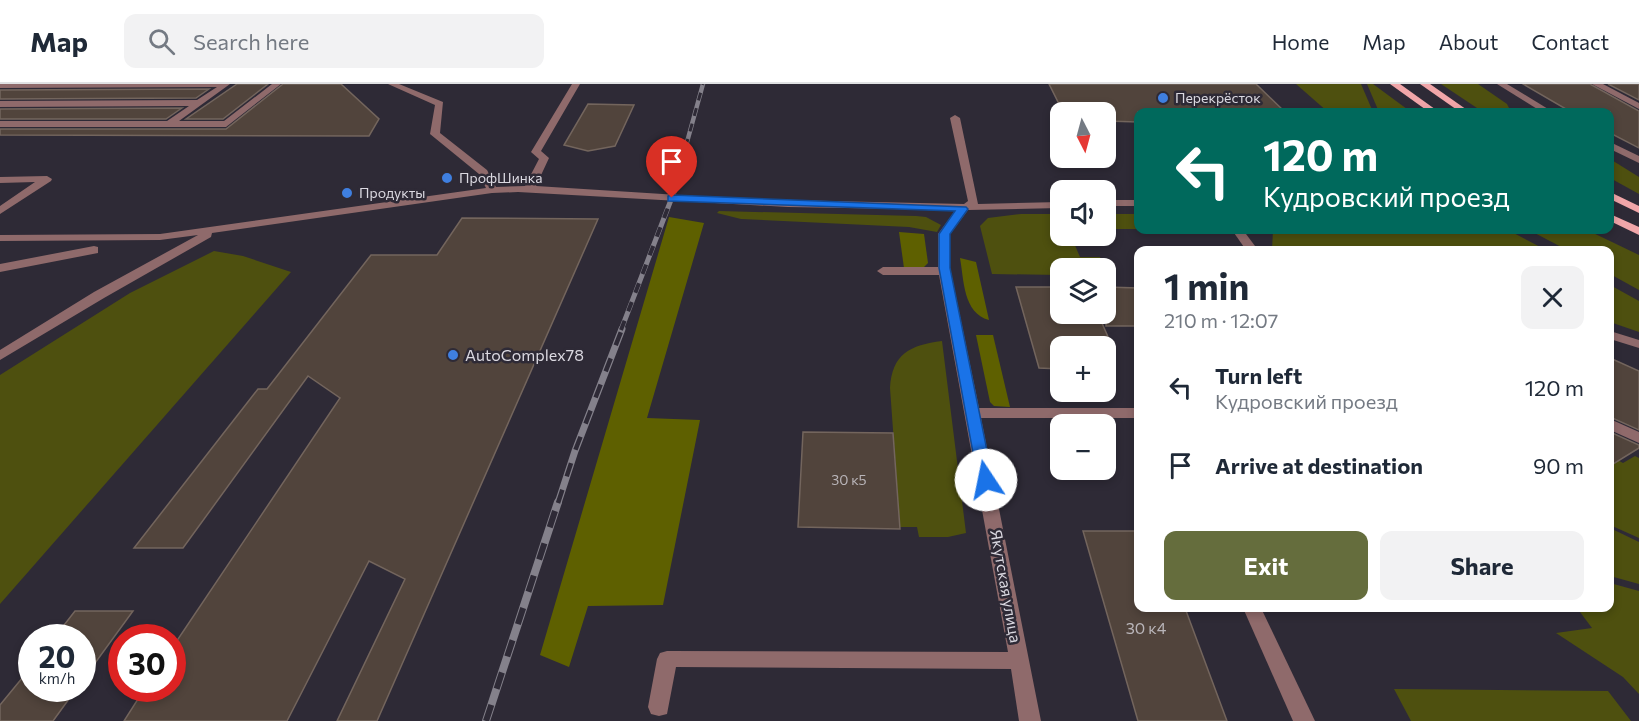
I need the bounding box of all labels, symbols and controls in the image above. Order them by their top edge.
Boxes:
search box [124,14,544,68]
text: Map [30,24,88,58]
icon: search [145,25,178,58]
text: Search here [193,28,309,55]
text: Home [1272,29,1329,54]
text: Map [1362,29,1406,54]
text: About [1439,29,1498,54]
text: Contact [1531,29,1609,54]
place label: Перекрёсток [1175,89,1261,106]
marker: Перекрёсток [1156,91,1170,105]
north arrow [1050,102,1116,168]
map controls [1050,102,1116,480]
text: 120 m [1263,128,1378,180]
icon: left [1164,132,1242,210]
pin [646,136,697,198]
icon: arrive [655,145,688,178]
place label: ПрофШинка [459,169,542,186]
marker: ПрофШинка [440,171,454,185]
button: sound [1050,180,1116,246]
text: Кудровский проезд [1263,180,1510,213]
place label: Продукты [359,184,425,201]
marker: Продукты [340,186,354,200]
button: layers [1050,258,1116,324]
text: 1 min [1164,263,1249,307]
button: close [1521,266,1584,329]
text: 210 m · 12:07 [1164,308,1278,332]
button: + [1050,336,1116,402]
place label: AutoComplex78 [465,345,584,364]
marker: AutoComplex78 [446,348,460,362]
text: Turn left [1215,362,1302,389]
icon: left [1164,371,1197,404]
text: 120 m [1525,374,1584,401]
text: Кудровский проезд [1215,389,1398,413]
button: − [1050,414,1116,480]
position arrow [954,448,1018,512]
icon: arrive [1164,449,1197,482]
text: Arrive at destination [1215,452,1423,479]
text: 90 m [1533,452,1584,479]
house number: 30 к5 [831,471,867,488]
street label: Якутская улица [987,528,1026,644]
button: Exit [1164,531,1368,600]
button: Share [1380,531,1584,600]
house number: 30 к4 [1126,618,1167,637]
speed limit sign: 30 [108,624,186,702]
text: 20 [39,637,75,674]
text: km/h [39,669,75,687]

